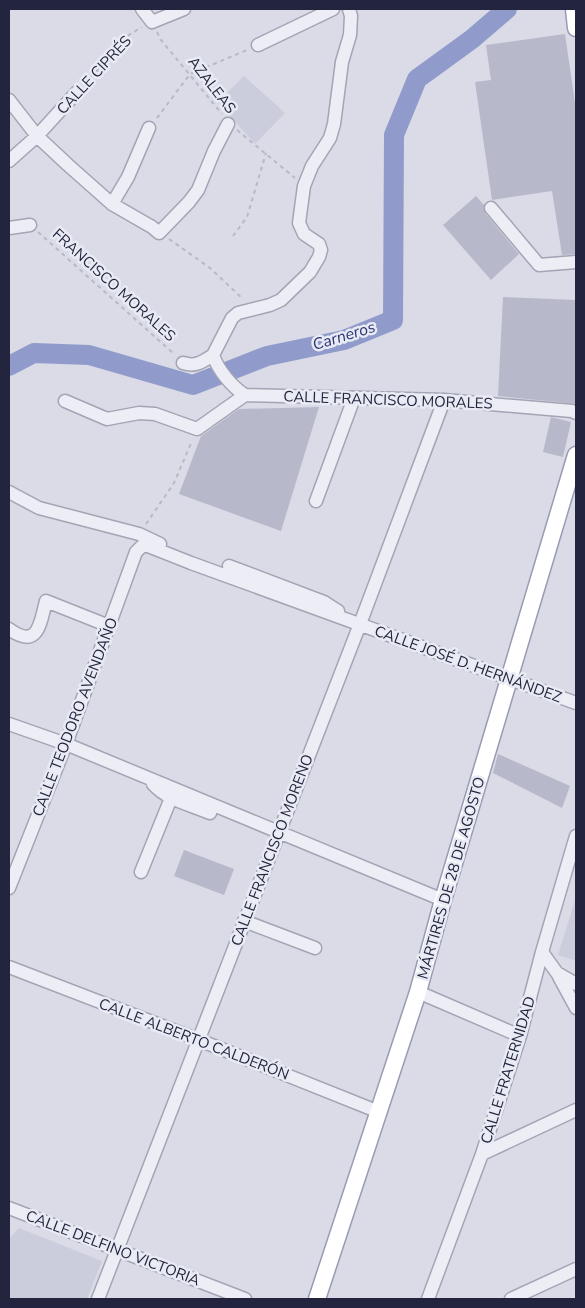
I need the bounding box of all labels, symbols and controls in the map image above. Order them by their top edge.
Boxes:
street label: CALLE CIPRÉS [52,31,136,119]
street label: AZALEAS [183,52,241,118]
street label: FRANCISCO MORALES [48,224,180,346]
water label: Carneros [310,316,378,356]
street label: CALLE FRANCISCO MORALES [283,386,493,414]
street label: CALLE TEODORO AVENDAÑO [28,615,122,819]
street label: CALLE JOSÉ D. HERNÁNDEZ [372,621,564,707]
street label: CALLE FRANCISCO MORENO [226,751,318,949]
street label: MÁRTIRES DE 28 DE AGOSTO [413,775,489,981]
street label: CALLE ALBERTO CALDERÓN [96,992,292,1085]
street label: CALLE FRATERNIDAD [476,994,540,1146]
street label: CALLE DELFINO VICTORIA [23,1206,203,1291]

